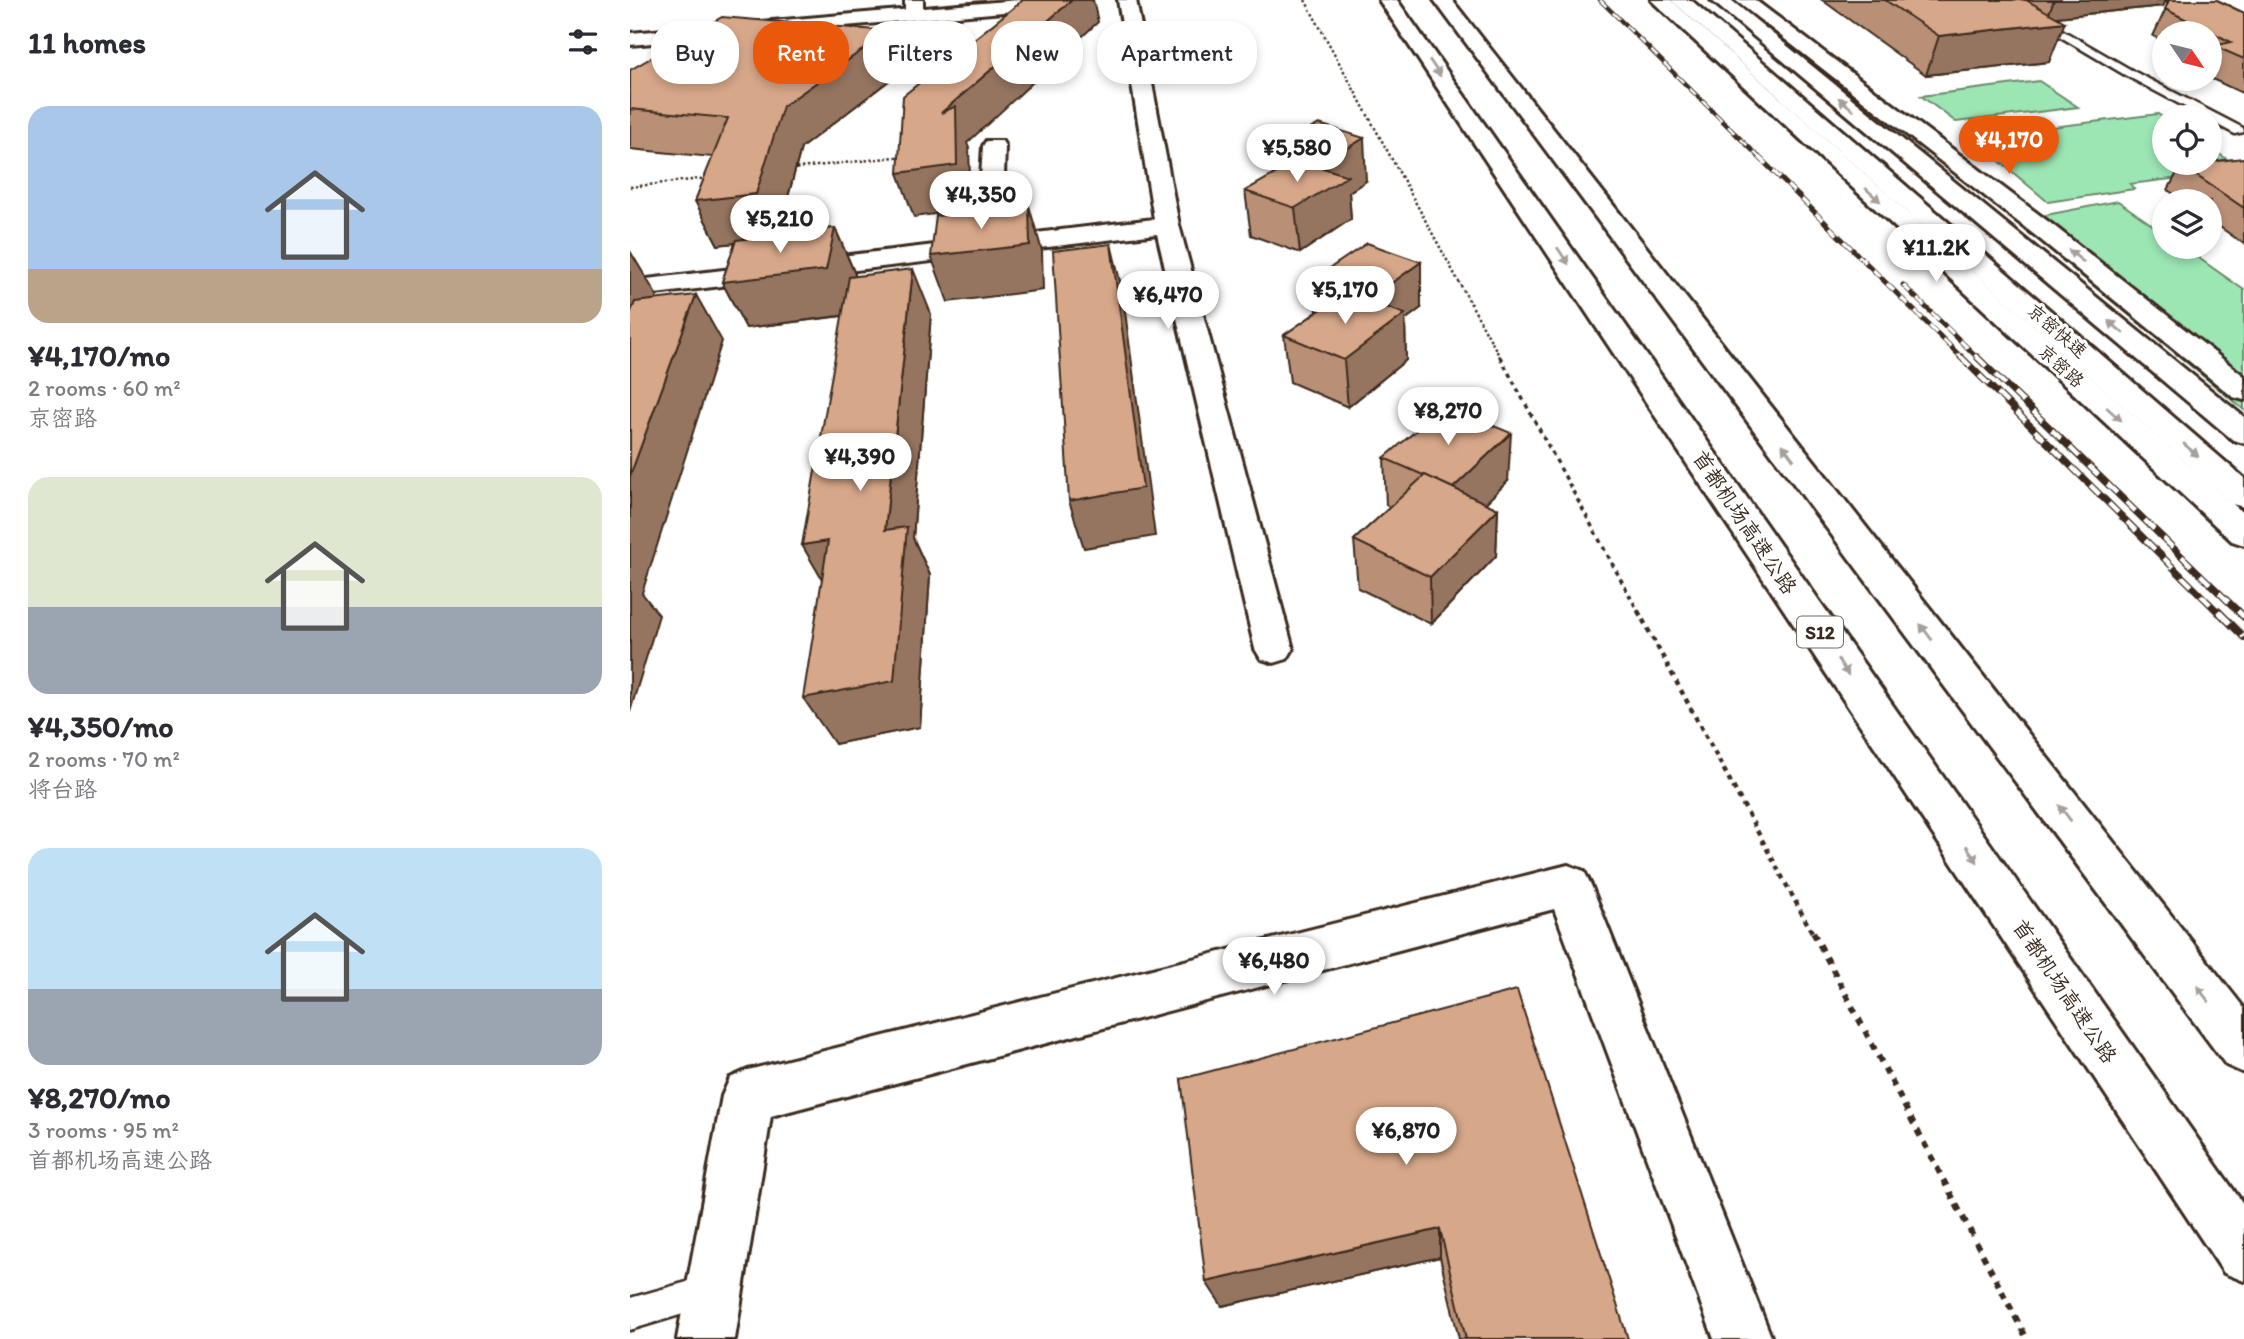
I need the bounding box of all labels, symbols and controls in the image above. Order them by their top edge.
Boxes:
chip: Buy [651,21,739,84]
chip: Rent [753,21,849,84]
chip: Filters [863,21,977,84]
chip: New [991,21,1083,84]
chip: Apartment [1097,21,1257,84]
north arrow [2152,21,2222,91]
map controls [2152,21,2222,259]
icon: filters [564,23,602,61]
text: 11 homes [28,24,146,61]
one-way arrow [1428,59,1441,78]
one-way arrow [1837,97,1854,112]
button: locate [2152,105,2222,175]
pin: ¥4,170 [1952,116,2066,176]
pin: ¥5,580 [1240,124,1354,184]
text: ¥4,170 [1975,125,2043,153]
text: ¥5,580 [1262,133,1332,161]
icon: home [252,152,378,278]
pin: ¥4,350 [924,172,1038,231]
text: ¥4,350 [946,180,1016,208]
one-way arrow [1864,186,1881,202]
button: layers [2152,189,2222,259]
pin: ¥5,210 [723,196,837,255]
text: ¥5,210 [746,204,814,232]
pin: ¥11.2K [1879,224,1993,284]
text: ¥11.2K [1903,233,1969,261]
one-way arrow [1556,247,1570,265]
one-way arrow [2067,249,2084,264]
pin: ¥5,170 [1288,266,1402,326]
pin: ¥6,470 [1111,272,1225,331]
text: ¥5,170 [1312,275,1378,303]
text: ¥6,470 [1133,280,1203,308]
street label: 京密快速 [2023,299,2091,363]
one-way arrow [2107,320,2124,335]
text: ¥4,170/mo [28,337,170,374]
street label: 京密路 [2034,340,2088,392]
text: 2 rooms · 60 m² [28,374,181,402]
pin: ¥8,270 [1391,388,1505,447]
text: ¥8,270 [1414,396,1482,424]
text: 京密路 [28,404,97,432]
one-way arrow [2105,406,2123,422]
pin: ¥4,390 [803,434,917,493]
text: ¥4,390 [825,442,895,470]
one-way arrow [2182,442,2200,458]
one-way arrow [1781,443,1796,461]
street label: 首都机场高速公路 [1688,445,1802,599]
icon: home [252,523,378,649]
road number: S12 [1797,617,1843,648]
one-way arrow [1919,624,1934,642]
one-way arrow [1837,657,1850,677]
text: ¥4,350/mo [28,708,174,745]
text: 2 rooms · 70 m² [28,745,180,773]
text: 将台路 [28,775,97,803]
one-way arrow [2057,805,2072,823]
one-way arrow [1965,845,1978,864]
icon: home [252,894,378,1020]
street label: 首都机场高速公路 [2008,914,2122,1068]
pin: ¥6,480 [1217,937,1331,997]
text: ¥6,480 [1238,946,1310,974]
one-way arrow [2196,985,2210,1003]
text: ¥8,270/mo [28,1079,171,1116]
pin: ¥6,870 [1349,1108,1463,1167]
text: 3 rooms · 95 m² [28,1116,179,1144]
text: ¥6,870 [1372,1116,1440,1144]
text: 首都机场高速公路 [28,1146,212,1174]

